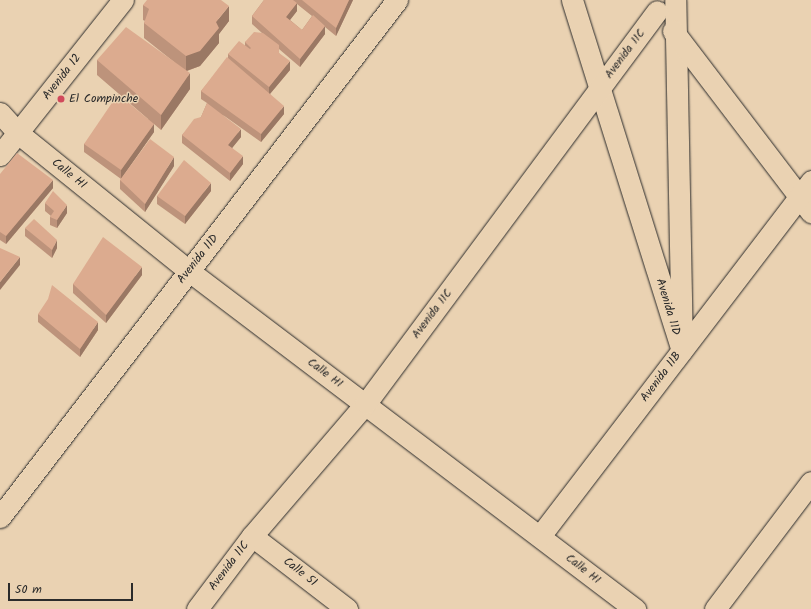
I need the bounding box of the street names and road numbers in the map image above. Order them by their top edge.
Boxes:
street label: Avenida 11C [602,26,648,82]
street label: Avenida 12 [40,51,84,103]
street label: Calle HI [49,156,89,192]
street label: Avenida 11D [174,231,222,287]
street label: Avenida 11D [653,277,683,337]
street label: Avenida 11C [409,286,455,342]
street label: Avenida 11B [638,349,684,405]
street label: Calle HI [304,355,346,391]
street label: Avenida 11C [206,538,252,594]
street label: Calle HI [563,551,603,587]
street label: Calle 51 [280,554,320,590]

